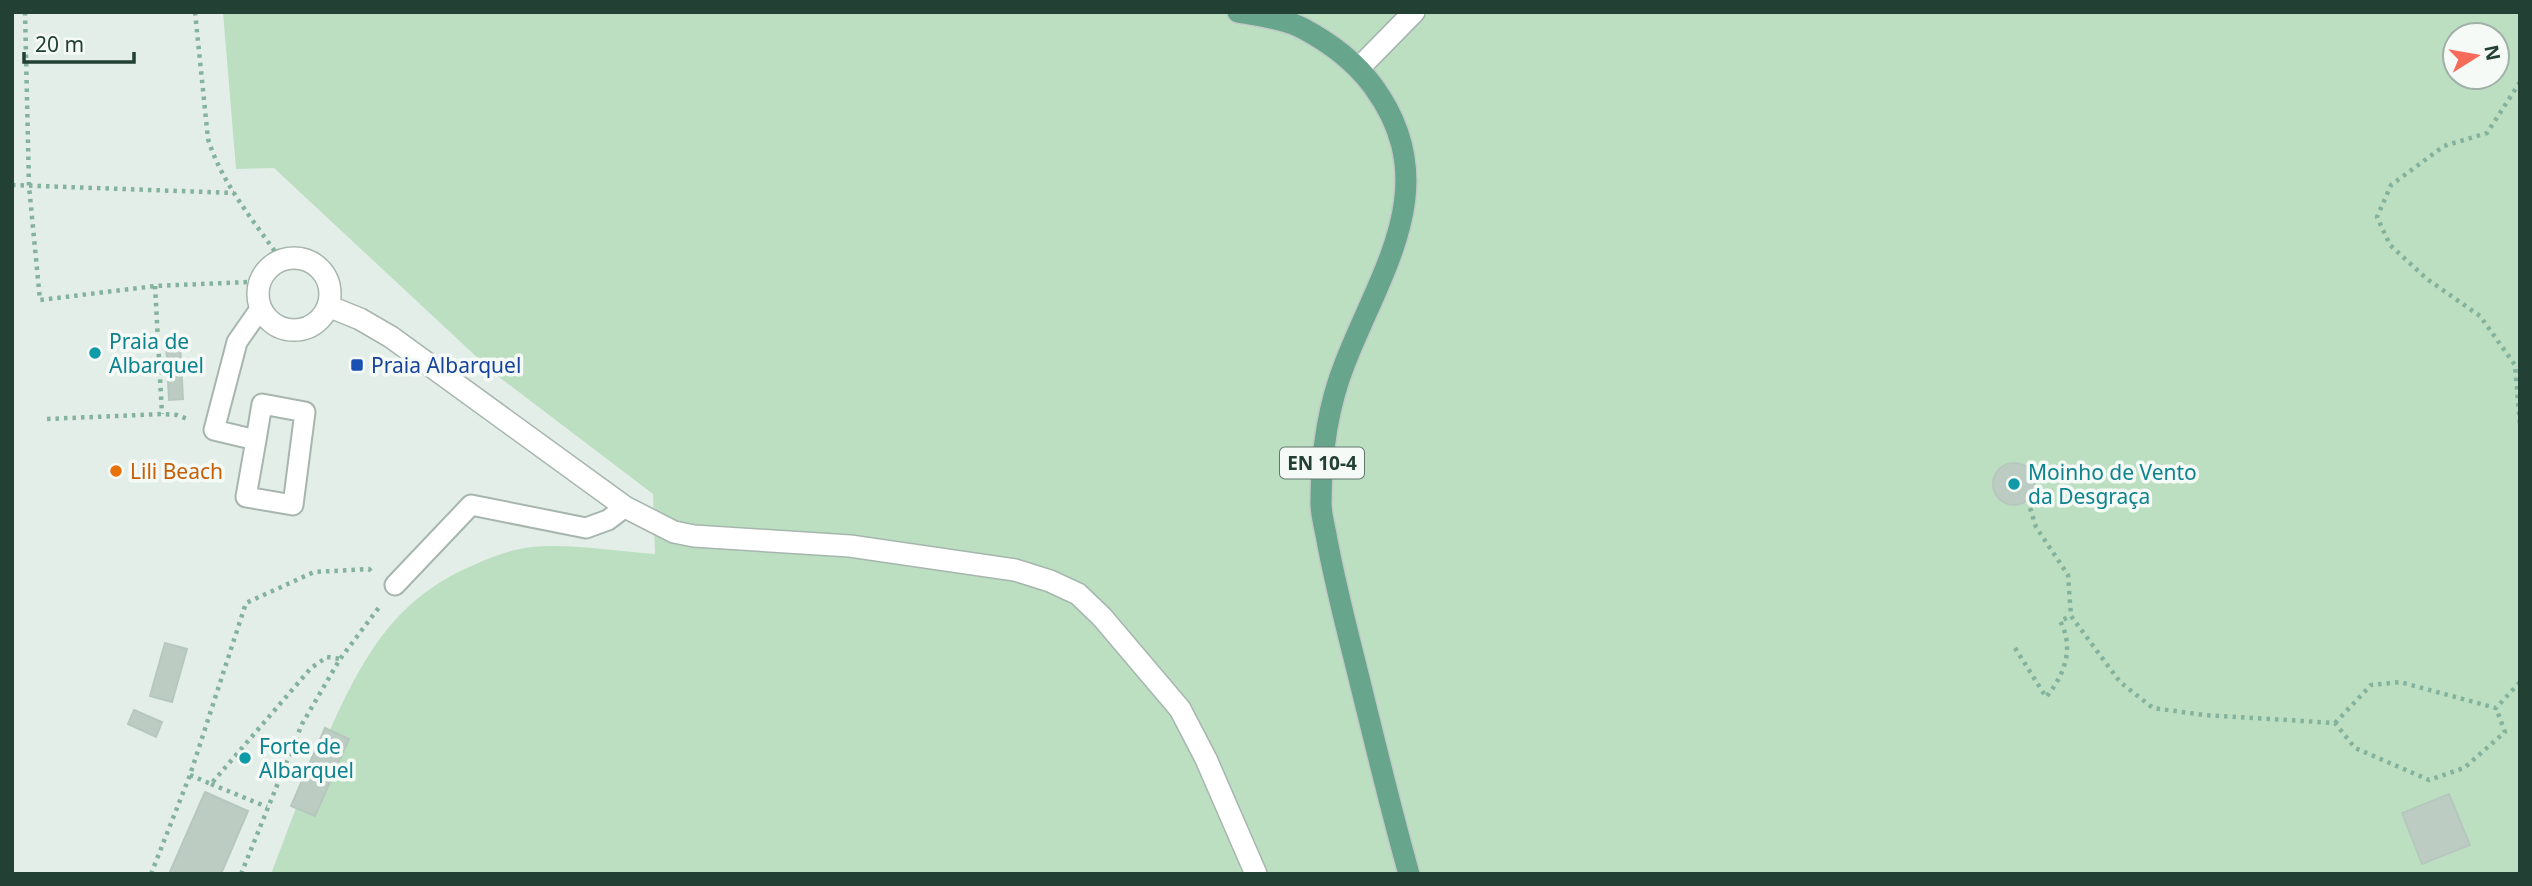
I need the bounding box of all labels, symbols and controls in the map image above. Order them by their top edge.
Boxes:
scale bar [24,21,135,65]
north arrow [2441,21,2511,91]
text: 20 m [35,30,84,58]
text: N [2478,43,2507,63]
place label: Praia de Albarquel [109,327,204,379]
marker: Praia de Albarquel [87,345,103,361]
place label: Praia Albarquel [371,351,521,379]
marker: Praia Albarquel [349,357,365,373]
road number: EN 10-4 [1280,447,1364,478]
place label: Lili Beach [130,457,223,485]
place label: Moinho de Vento da Desgraça [2028,458,2197,510]
marker: Lili Beach [108,463,124,479]
marker: Moinho de Vento da Desgraça [2006,476,2022,492]
place label: Forte de Albarquel [259,732,354,784]
marker: Forte de Albarquel [237,750,253,766]

